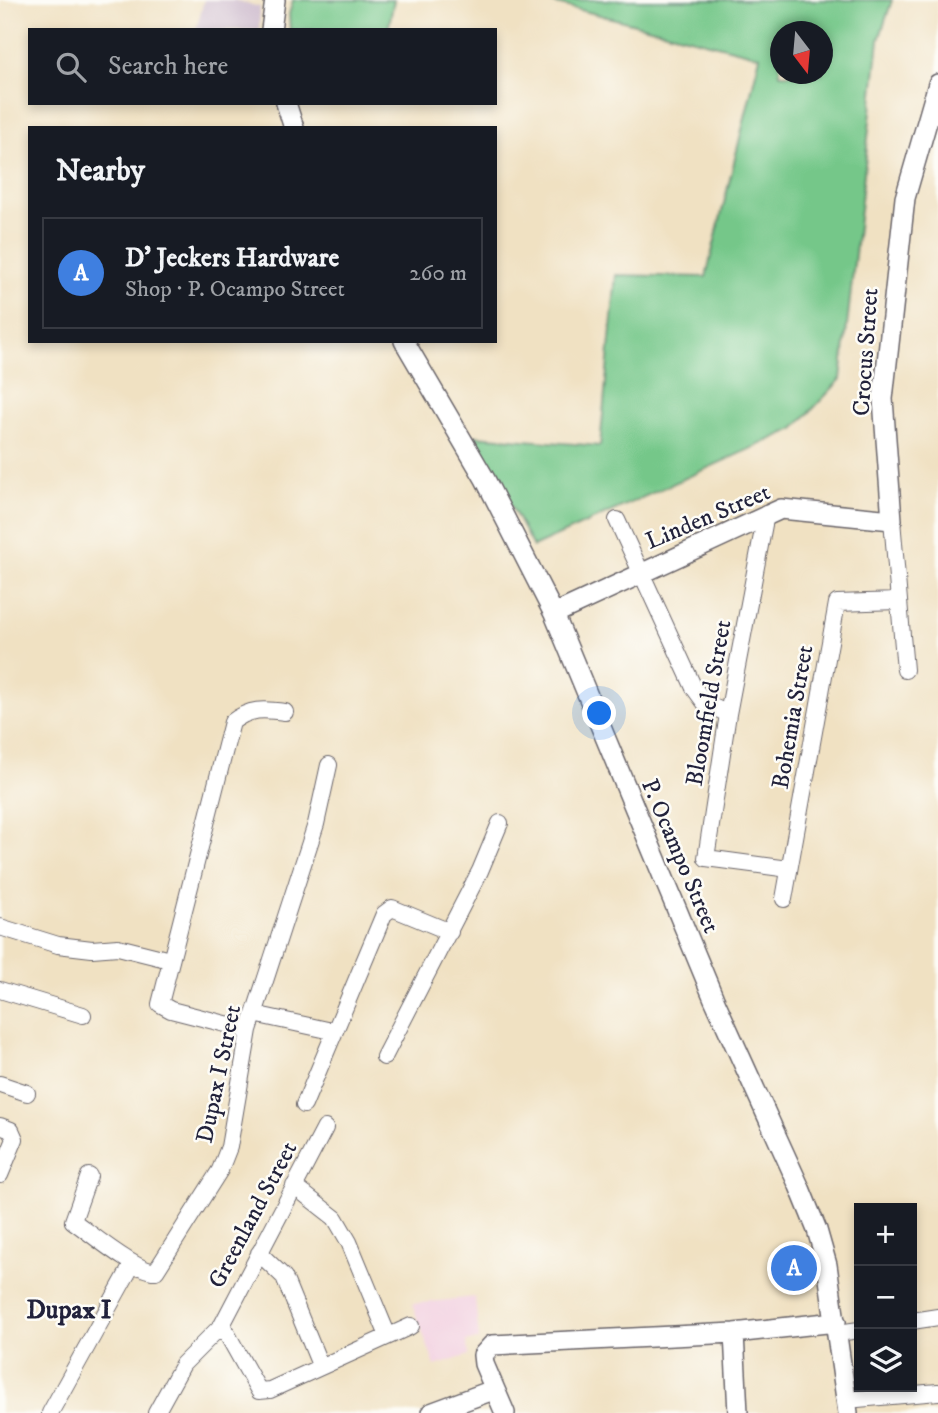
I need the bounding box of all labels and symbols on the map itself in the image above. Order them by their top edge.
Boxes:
north arrow [770,21,833,84]
street label: Crocus Street [847,287,885,417]
street label: Linden Street [641,477,775,557]
street label: Bloomfield Street [680,617,738,788]
street label: Bohemia Street [766,642,820,791]
your location [582,696,616,730]
street label: P. Ocampo Street [634,774,726,938]
street label: Dupax I Street [190,1002,248,1146]
street label: Greenland Street [202,1136,304,1294]
pin: A [771,1242,817,1294]
district label: Dupax I [26,1294,112,1327]

